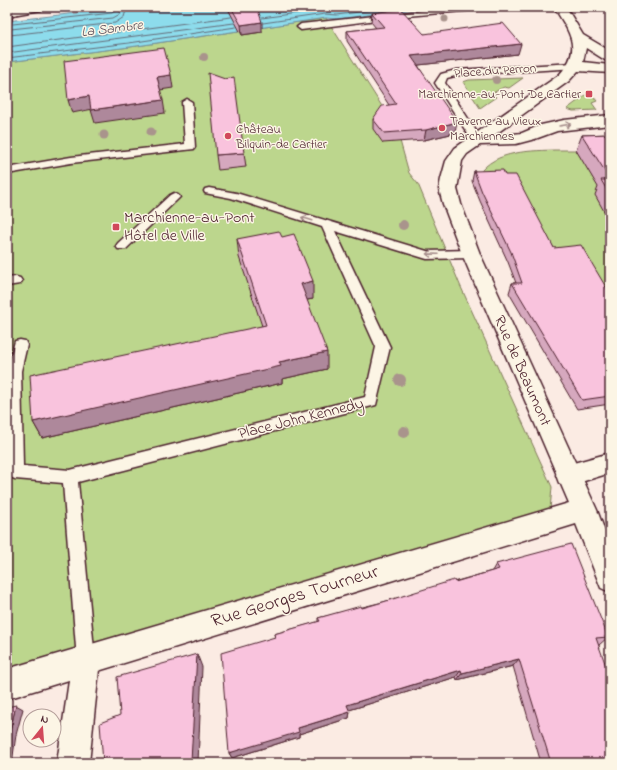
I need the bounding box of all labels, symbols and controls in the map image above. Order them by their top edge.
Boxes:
water label: La Sambre [80,15,145,43]
street label: Place du Perron [453,59,537,83]
place label: Marchienne-au-Pont De Cartier [418,85,582,104]
marker: Marchienne-au-Pont De Cartier [584,89,594,99]
place label: Taverne au Vieux Marchiennes [450,112,541,146]
place label: Château Bilquin-de Cartier [235,120,328,154]
one-way arrow [558,121,571,129]
marker: Taverne au Vieux Marchiennes [437,123,447,133]
marker: Château Bilquin-de Cartier [223,131,233,141]
place label: Marchienne-au-Pont Hôtel de Ville [124,206,255,248]
one-way arrow [301,215,314,222]
marker: Marchienne-au-Pont Hôtel de Ville [111,222,121,232]
one-way arrow [426,251,439,258]
street label: Rue de Beaumont [487,312,557,431]
street label: Place John Kennedy [236,392,366,446]
street label: Rue Georges Tourneur [208,559,383,637]
north arrow [22,708,62,748]
text: N [39,711,51,728]

